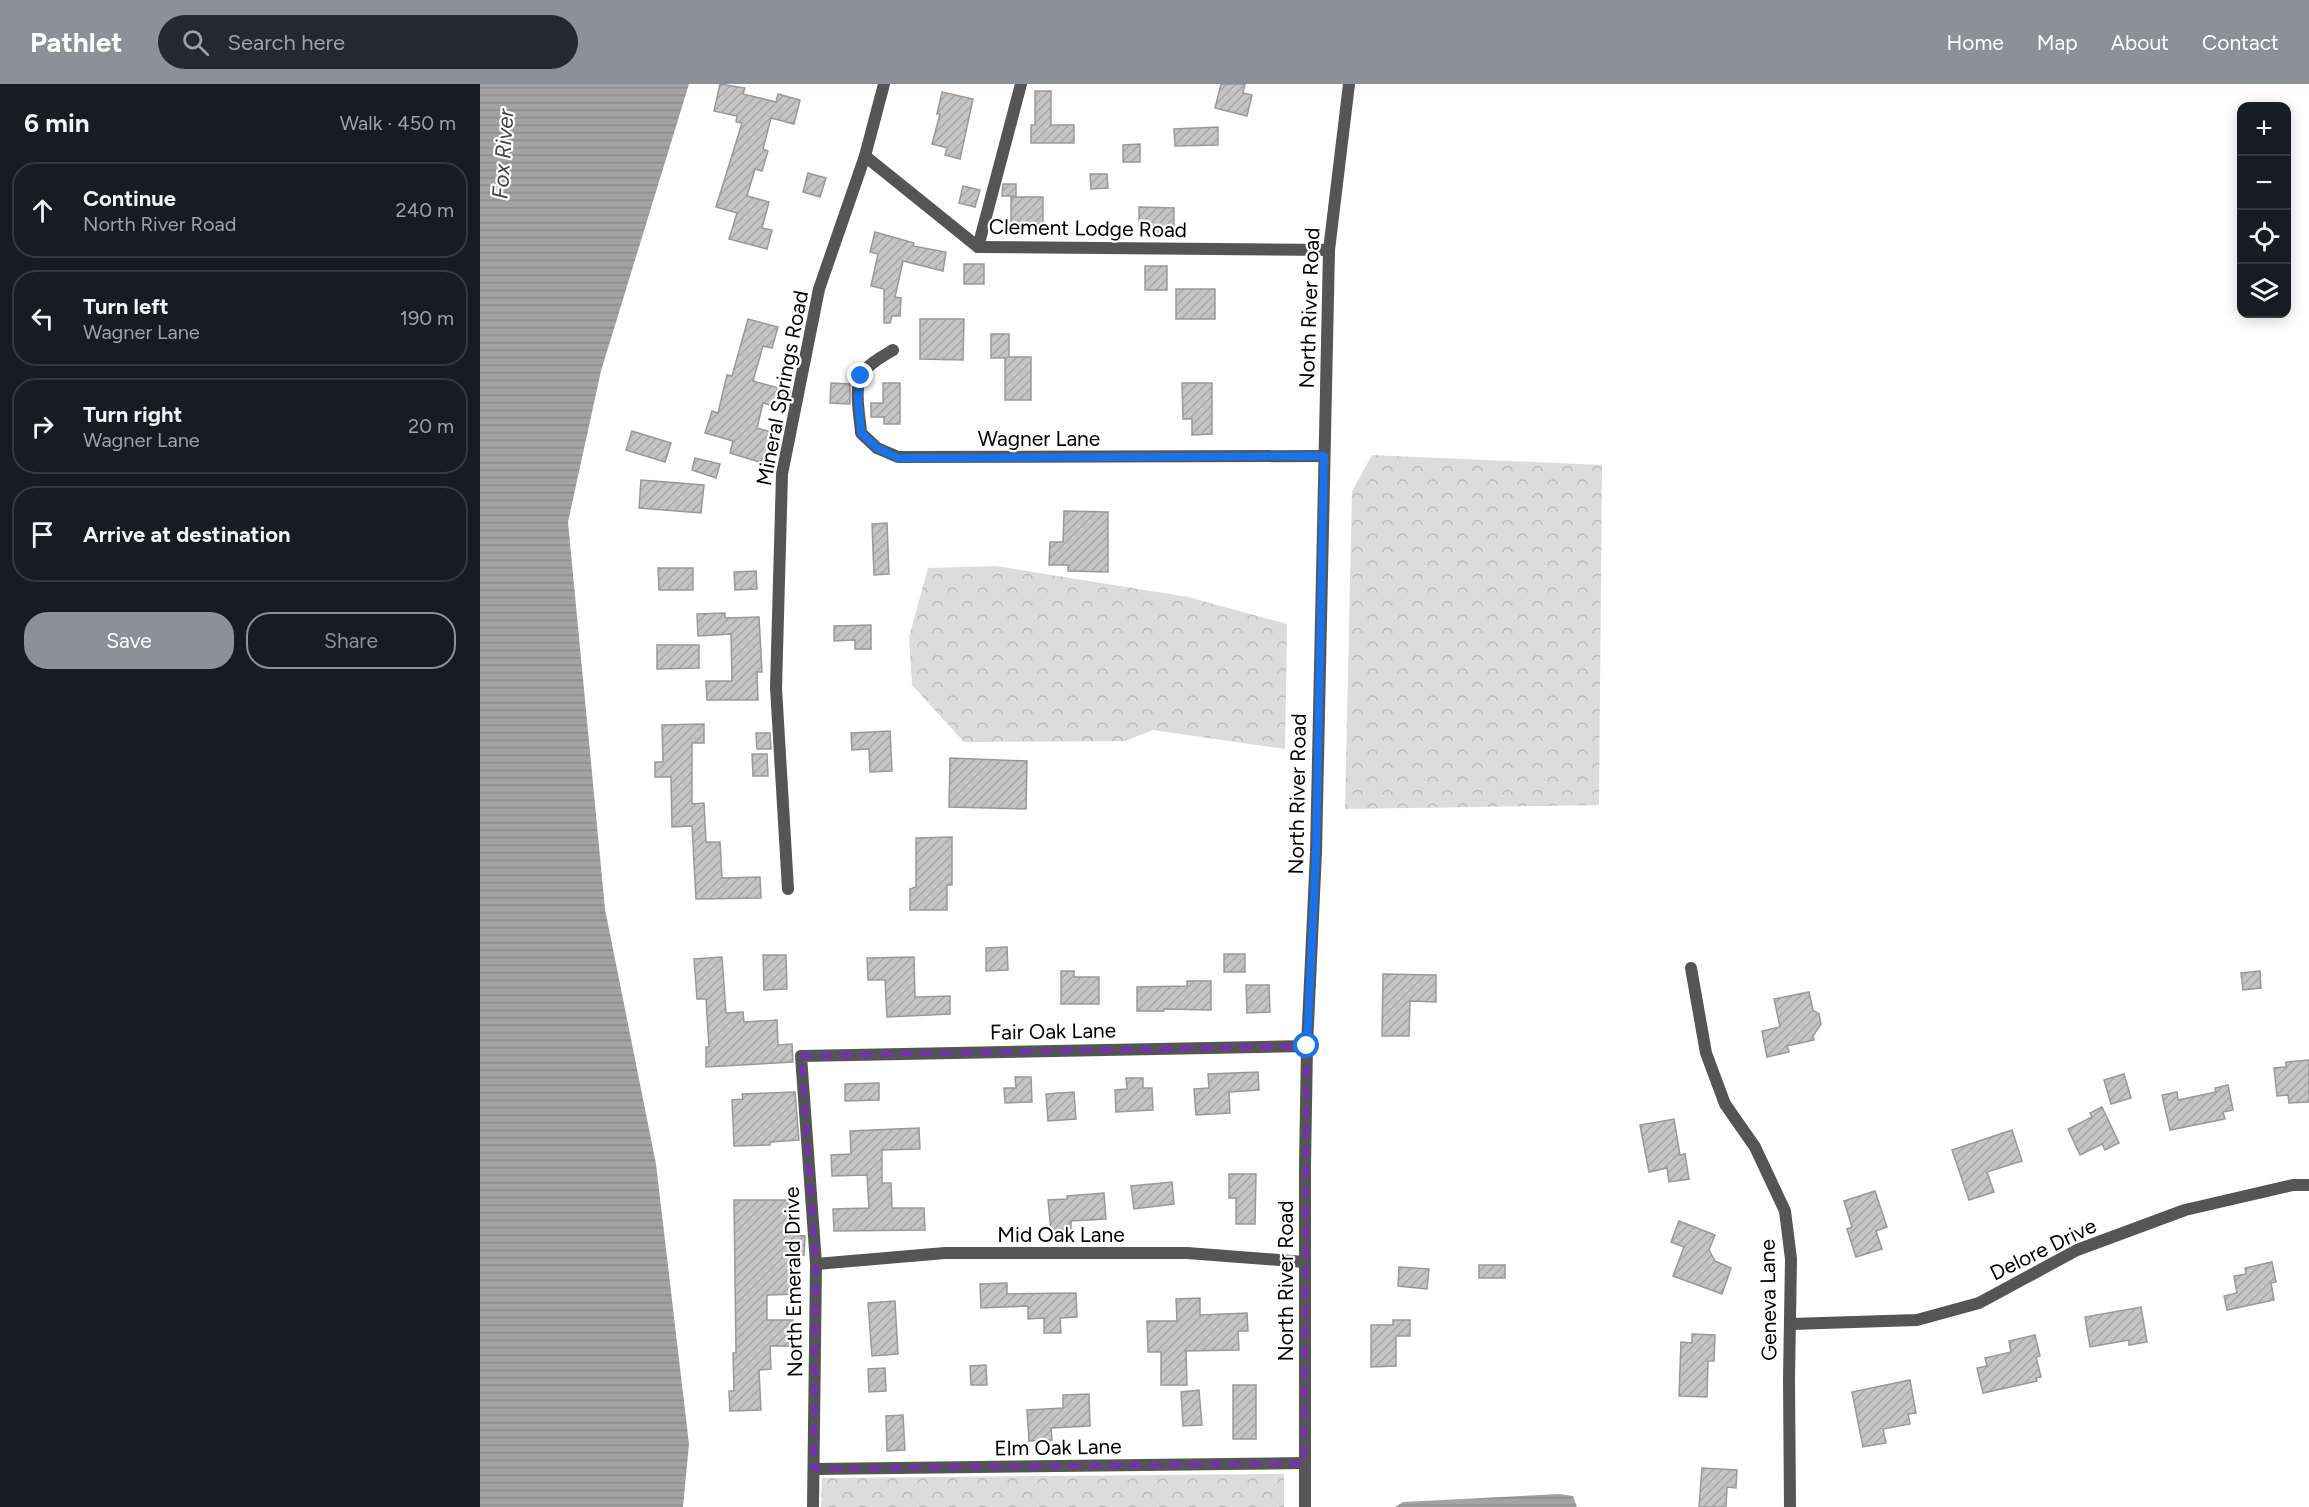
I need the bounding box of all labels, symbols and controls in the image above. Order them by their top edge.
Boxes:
search box [158,15,578,69]
text: Pathlet [30,25,122,59]
icon: search [179,26,212,59]
text: Search here [227,29,345,56]
text: Home [1947,30,2004,55]
text: Map [2037,30,2078,55]
text: About [2111,30,2169,55]
text: Contact [2202,30,2279,55]
map controls [2237,102,2291,318]
button: + [2237,102,2291,156]
text: 6 min [24,107,90,139]
water label: Fox River [486,107,520,200]
text: Walk · 450 m [340,111,456,135]
button: − [2237,156,2291,210]
text: Continue [83,185,176,212]
icon: ahead [26,194,59,227]
text: 240 m [396,198,454,222]
button: locate [2237,210,2291,264]
text: North River Road [83,212,237,236]
street label: Clement Lodge Road [989,214,1187,242]
street label: North River Road [1294,227,1324,389]
button: layers [2237,264,2291,318]
street label: Mineral Springs Road [751,288,813,488]
text: Turn left [83,293,169,320]
icon: left [26,302,59,335]
text: 190 m [400,306,454,330]
text: Wagner Lane [83,320,200,344]
route end [847,362,873,388]
text: Turn right [83,401,182,428]
icon: right [26,410,59,443]
text: 20 m [408,414,454,438]
street label: Wagner Lane [978,426,1100,451]
text: Wagner Lane [83,428,200,452]
icon: arrive [26,518,59,551]
text: Arrive at destination [83,521,291,548]
button: Save [24,612,234,669]
button: Share [246,612,456,669]
street label: North River Road [1283,713,1311,875]
street label: Fair Oak Lane [990,1017,1116,1045]
route start [1293,1032,1319,1058]
street label: North Emerald Drive [779,1186,807,1378]
street label: North River Road [1273,1200,1298,1362]
street label: Delore Drive [1986,1213,2100,1285]
street label: Mid Oak Lane [997,1222,1125,1247]
street label: Geneva Lane [1754,1239,1782,1361]
street label: Elm Oak Lane [994,1433,1122,1461]

